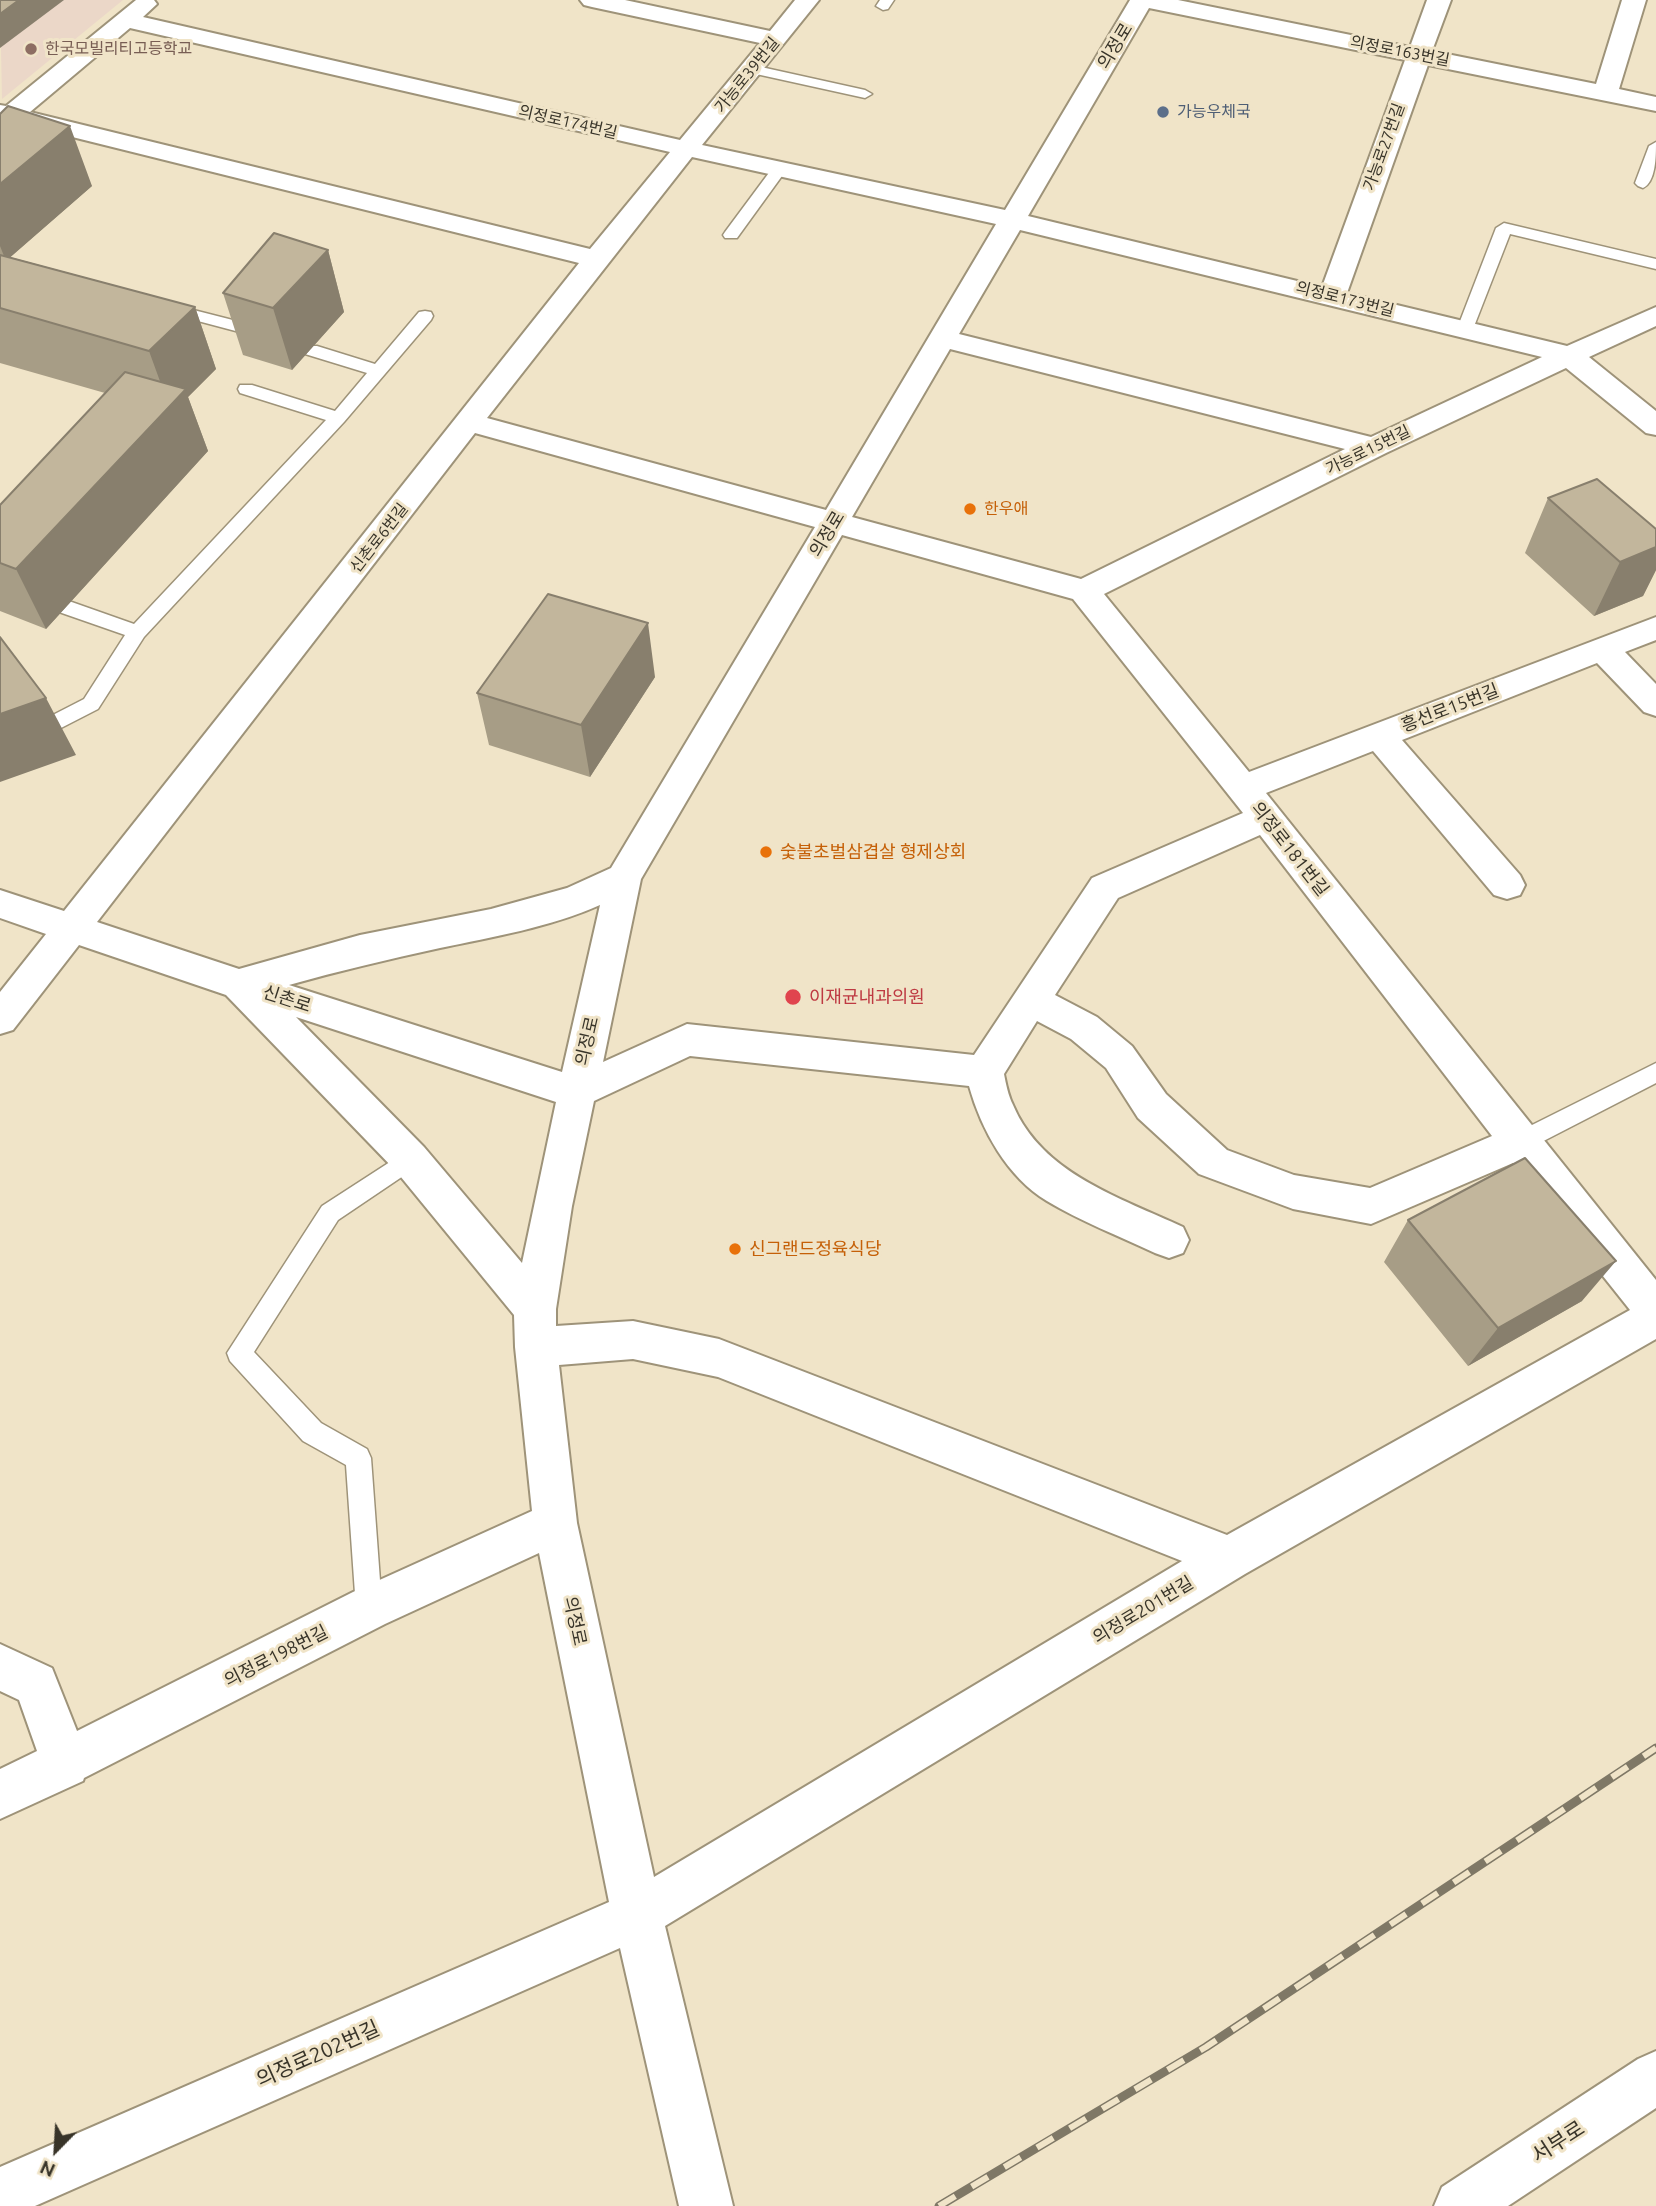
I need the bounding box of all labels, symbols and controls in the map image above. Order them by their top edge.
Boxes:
street label: 의정로 [1093,19,1137,73]
street label: 의정로163번길 [1349,32,1451,70]
street label: 가능로39번길 [711,33,783,117]
place label: 한국모빌리티고등학교 [45,39,192,59]
marker: 한국모빌리티고등학교 [23,41,39,57]
street label: 의정로174번길 [517,101,619,143]
street label: 가능로27번길 [1359,101,1409,193]
place label: 가능우체국 [1177,102,1251,122]
marker: 가능우체국 [1155,104,1171,120]
street label: 의정로173번길 [1294,278,1396,320]
street label: 가능로15번길 [1323,421,1413,479]
place label: 한우애 [984,499,1028,519]
street label: 신촌로6번길 [346,500,412,576]
marker: 한우애 [962,501,978,517]
street label: 의정로 [805,507,849,561]
street label: 흥선로15번길 [1398,679,1502,737]
street label: 의정로181번길 [1247,798,1333,900]
place label: 숯불초벌삼겹살 형제상회 [780,841,966,863]
marker: 숯불초벌삼겹살 형제상회 [758,844,774,860]
street label: 신촌로 [260,981,314,1017]
place label: 이재균내과의원 [809,986,925,1008]
marker: 이재균내과의원 [783,987,803,1007]
street label: 의정로 [571,1014,603,1068]
place label: 신그랜드정육식당 [749,1238,881,1260]
marker: 신그랜드정육식당 [727,1241,743,1257]
street label: 의정로201번길 [1089,1572,1197,1648]
street label: 의정로 [559,1594,591,1648]
street label: 의정로198번길 [221,1621,331,1691]
street label: 의정로202번길 [253,2016,383,2092]
north arrow [21,2115,91,2185]
street label: 서부로 [1527,2116,1589,2168]
text: N [37,2156,58,2182]

